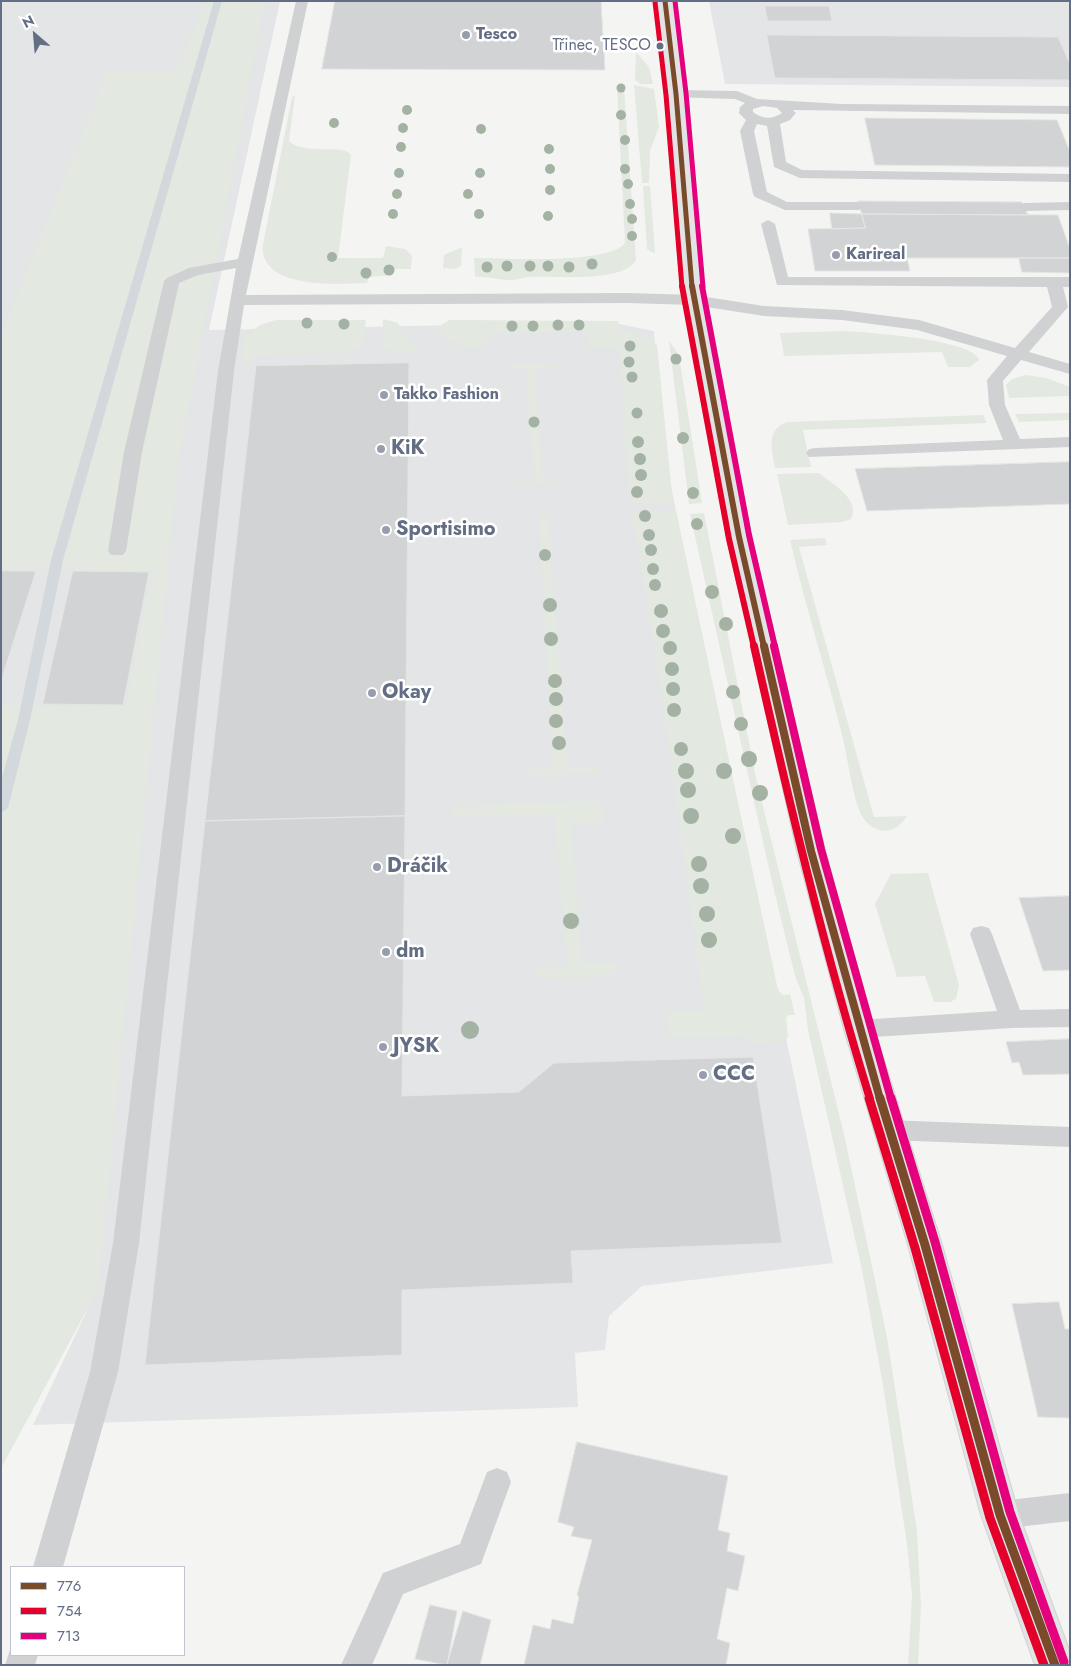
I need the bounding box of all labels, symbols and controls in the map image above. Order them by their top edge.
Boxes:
north arrow [10,10,60,60]
text: N [19,10,38,33]
place label: Tesco [476,25,517,45]
marker: Tesco [460,29,472,41]
place label: Třinec, TESCO [553,36,651,56]
marker: Třinec, TESCO [655,41,665,51]
place label: Karireal [846,245,905,265]
marker: Karireal [830,249,842,261]
place label: Takko Fashion [394,385,499,405]
marker: Takko Fashion [378,389,390,401]
place label: KiK [391,437,424,461]
marker: KiK [375,443,387,455]
place label: Sportisimo [396,518,496,542]
marker: Sportisimo [380,524,392,536]
place label: Okay [382,681,431,705]
marker: Okay [366,687,378,699]
place label: Dráčik [387,855,448,879]
marker: Dráčik [371,861,383,873]
place label: dm [396,940,425,964]
marker: dm [380,946,392,958]
place label: JYSK [393,1035,439,1059]
marker: JYSK [377,1041,389,1053]
place label: CCC [713,1063,755,1087]
marker: CCC [697,1069,709,1081]
legend [10,1566,185,1656]
text: 776 [57,1575,81,1597]
text: 754 [57,1600,82,1622]
text: 713 [57,1625,80,1647]

